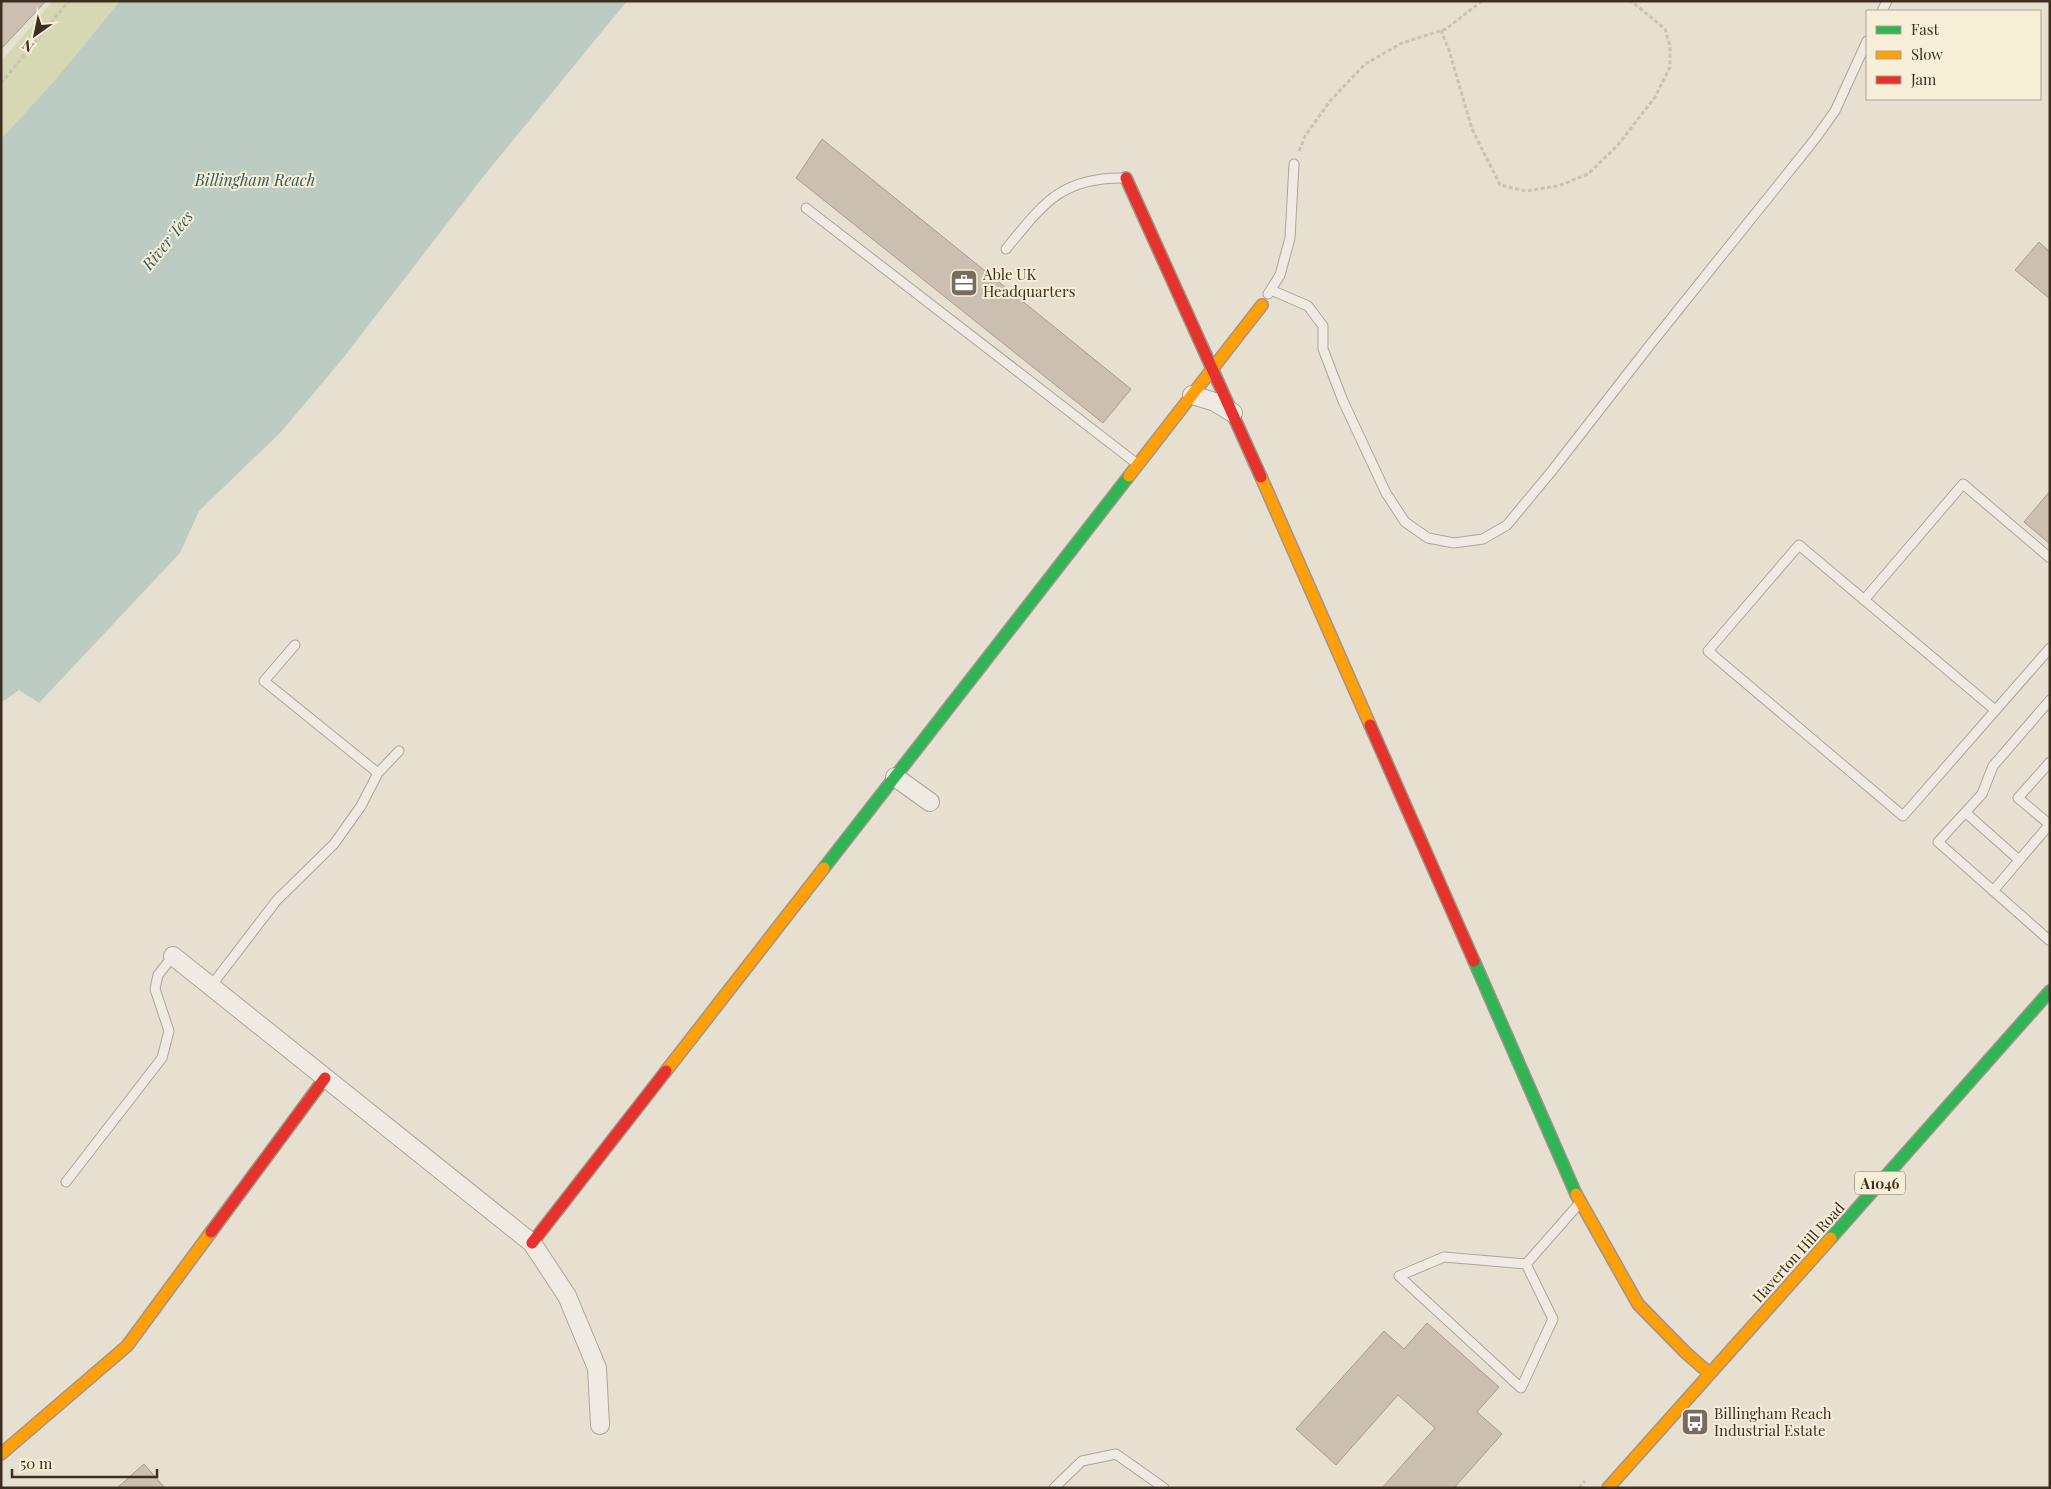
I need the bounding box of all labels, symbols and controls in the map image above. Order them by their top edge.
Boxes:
north arrow [10,10,60,60]
legend [1866,10,2041,100]
text: Fast [1911,19,1940,39]
text: N [18,36,37,57]
text: Slow [1911,44,1943,64]
text: Jam [1910,69,1937,89]
water label: Billingham Reach [194,169,315,190]
water label: River Tees [136,206,197,275]
place label: Able UK Headquarters [982,264,1075,301]
office icon: Able UK Headquarters [949,268,979,298]
road number: A1046 [1855,1172,1905,1194]
street label: Haverton Hill Road [1748,1197,1849,1306]
place label: Billingham Reach Industrial Estate [1714,1403,1832,1440]
bus stop icon: Billingham Reach Industrial Estate [1680,1407,1710,1437]
scale bar [12,1446,158,1478]
text: 50 m [20,1453,53,1473]

